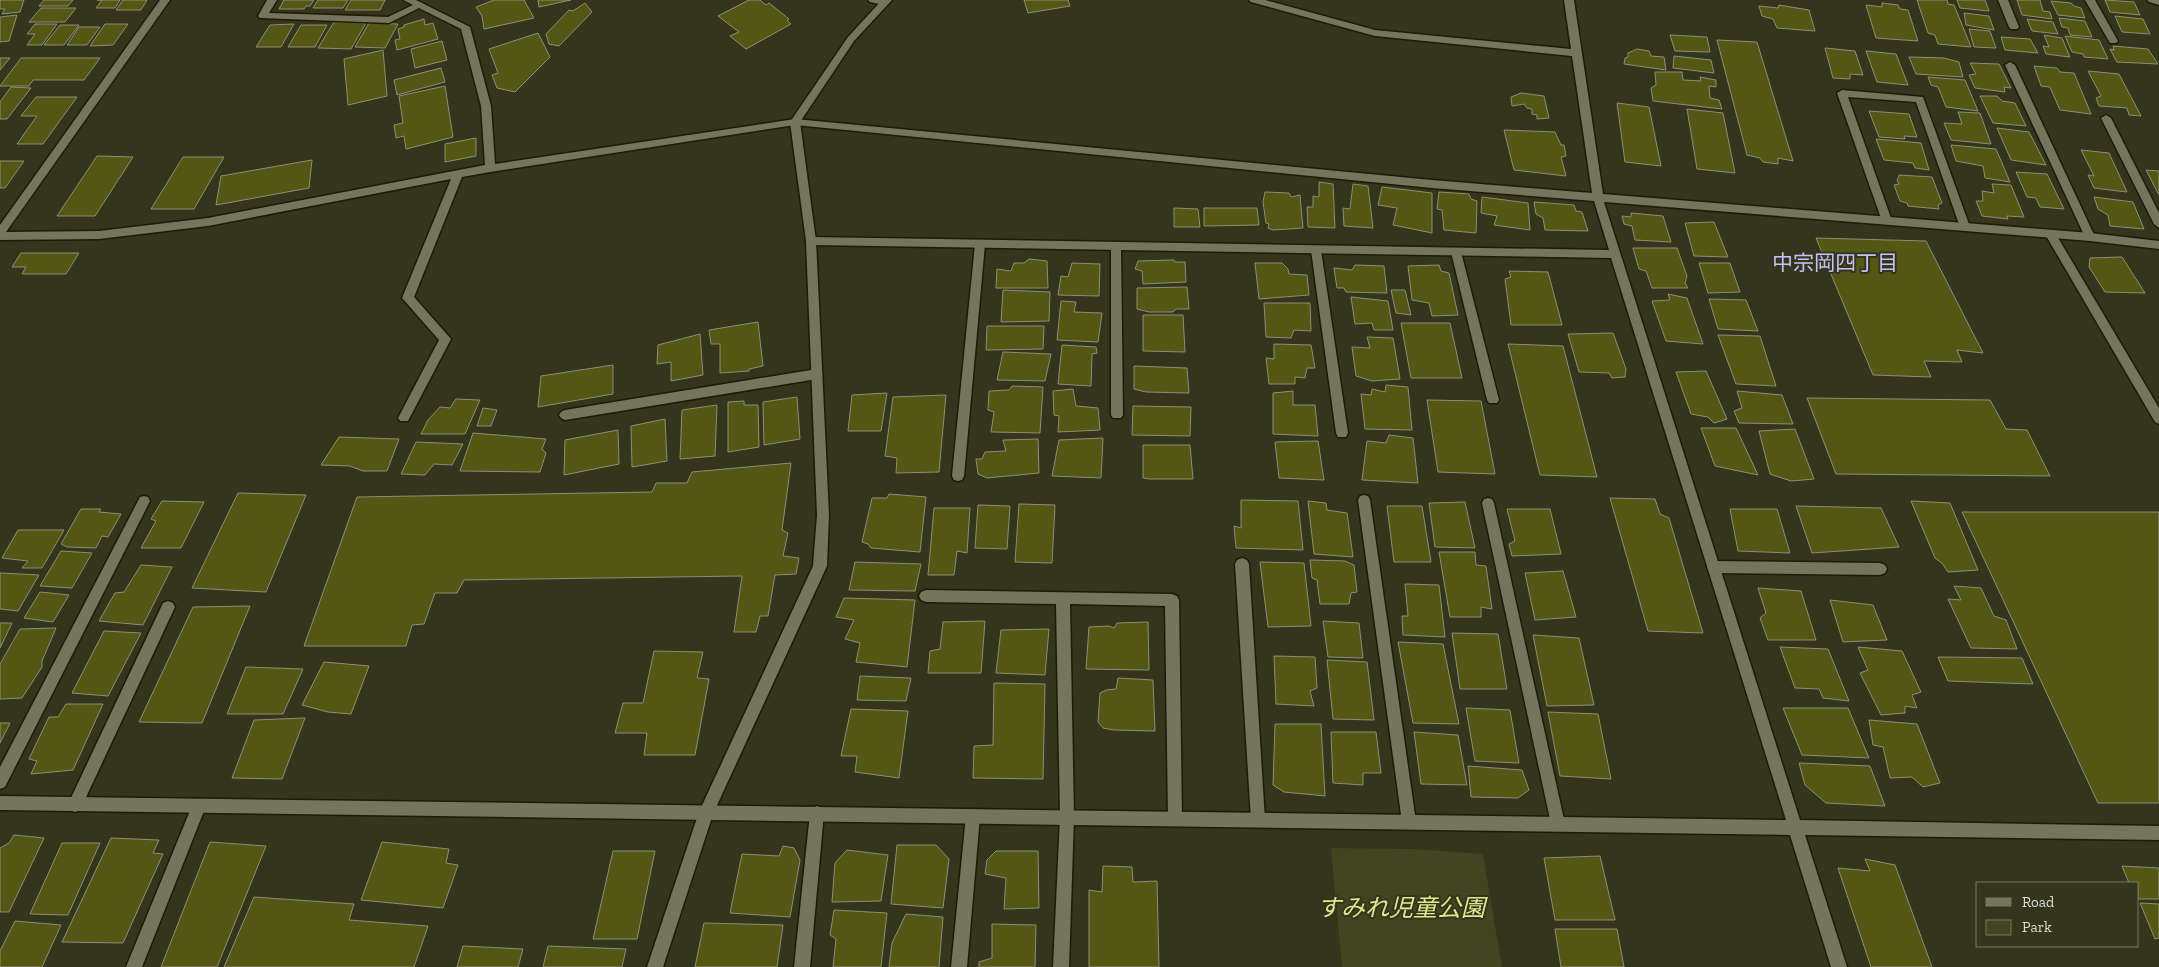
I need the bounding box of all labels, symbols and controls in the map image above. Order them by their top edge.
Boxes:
district label: 中宗岡四丁目 [1772,250,1898,275]
legend [1976,882,2139,947]
park label: すみれ児童公園 [1317,893,1488,922]
text: Road [2022,893,2055,911]
text: Park [2022,918,2052,936]

